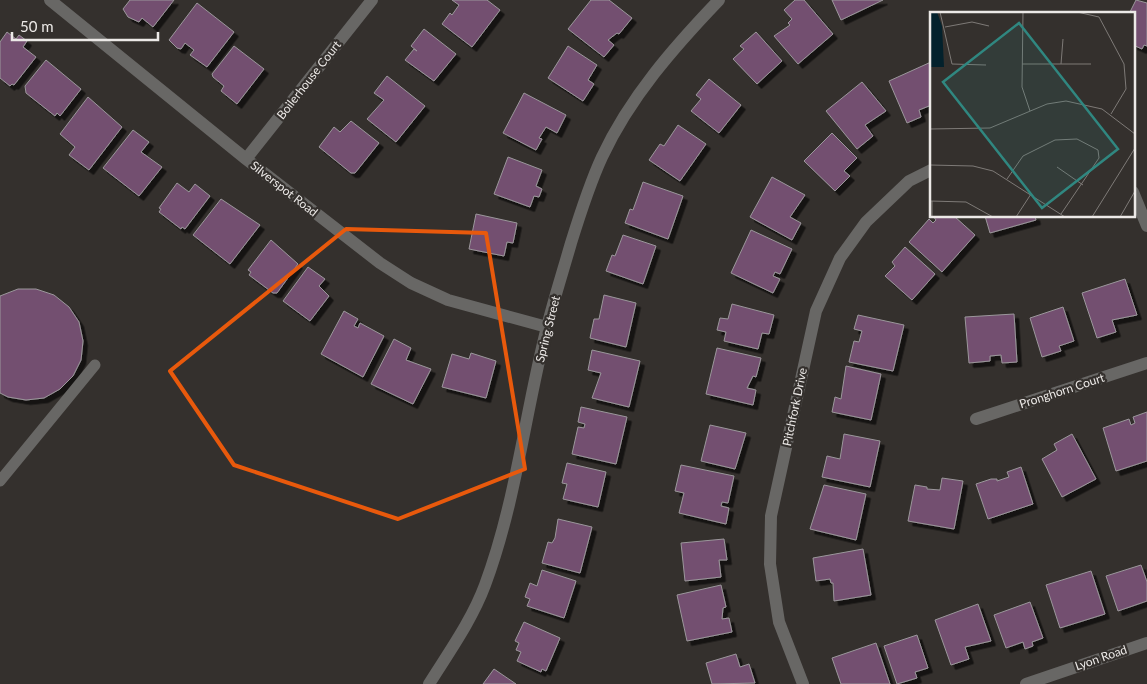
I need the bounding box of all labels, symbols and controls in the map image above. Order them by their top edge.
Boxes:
scale bar [12,10,159,42]
inset map [930,12,1134,218]
text: 50 m [20,17,54,35]
street label: Boilerhouse Court [273,37,344,122]
street label: Silverspot Road [248,158,321,220]
street label: Spring Street [532,293,563,364]
street label: Pitchfork Drive [779,366,810,447]
street label: Pronghorn Court [1017,369,1107,411]
street label: Lyon Road [1073,642,1129,673]

